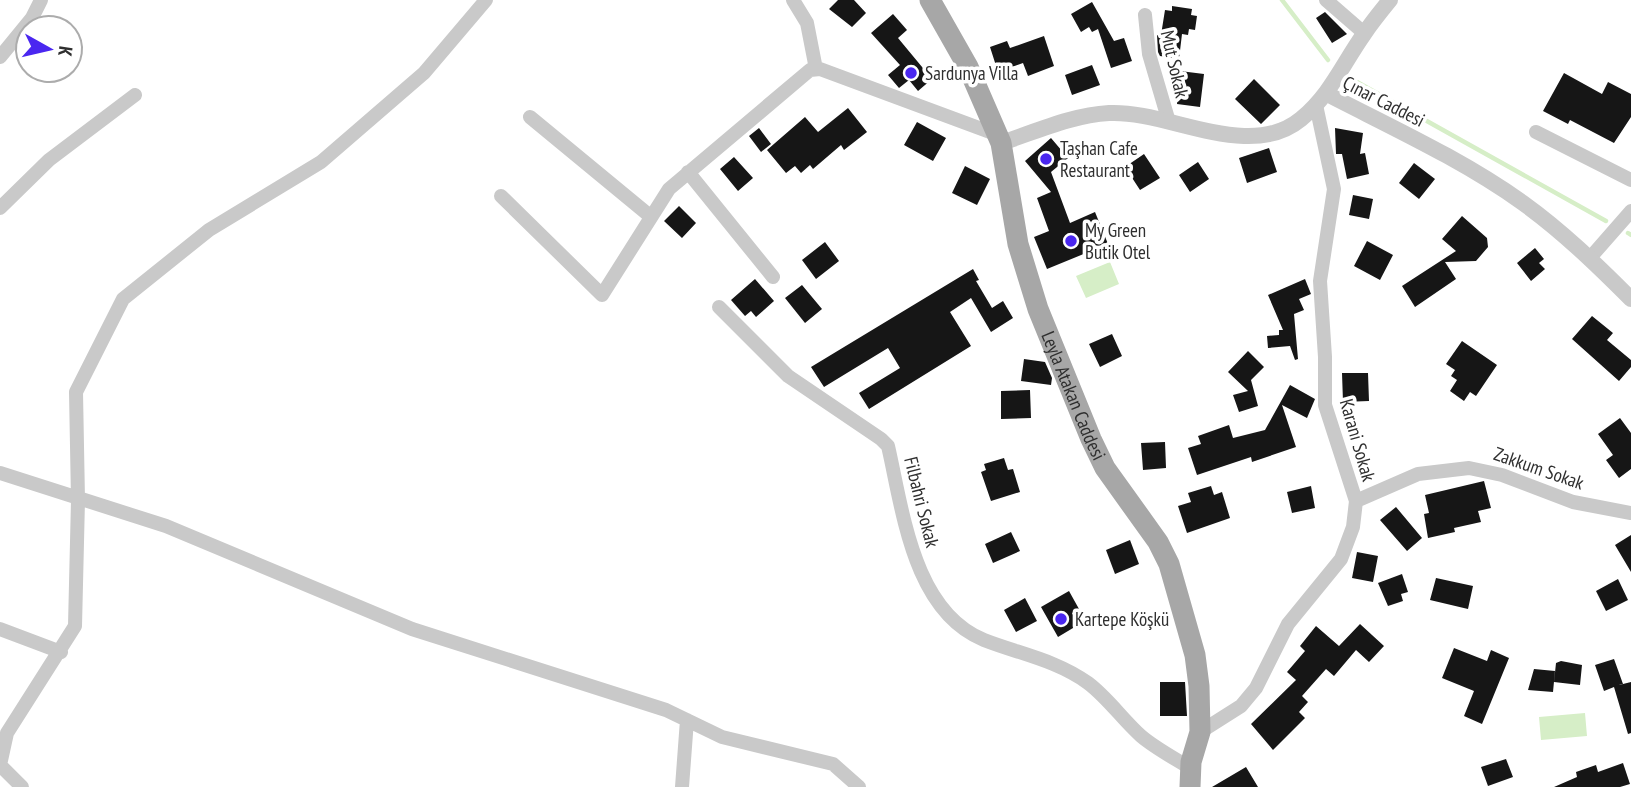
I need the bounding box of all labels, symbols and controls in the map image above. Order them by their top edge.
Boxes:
north arrow [14,14,84,84]
street label: Mut Sokak [1156,28,1195,101]
text: K [53,45,78,58]
place label: Sardunya Villa [925,61,1018,85]
marker: Sardunya Villa [903,65,919,81]
street label: Çınar Caddesi [1339,70,1429,132]
place label: Taşhan Cafe Restaurant [1060,136,1138,182]
marker: Taşhan Cafe Restaurant [1038,151,1054,167]
place label: My Green Butik Otel [1085,218,1151,264]
marker: My Green Butik Otel [1063,233,1079,249]
street label: Leyla Atakan Caddesi [1036,328,1111,464]
street label: Karani Sokak [1335,396,1381,485]
street label: Zakkum Sokak [1491,441,1588,495]
street label: Filbahri Sokak [899,454,945,550]
place label: Kartepe Köşkü [1075,607,1169,631]
marker: Kartepe Köşkü [1053,611,1069,627]

